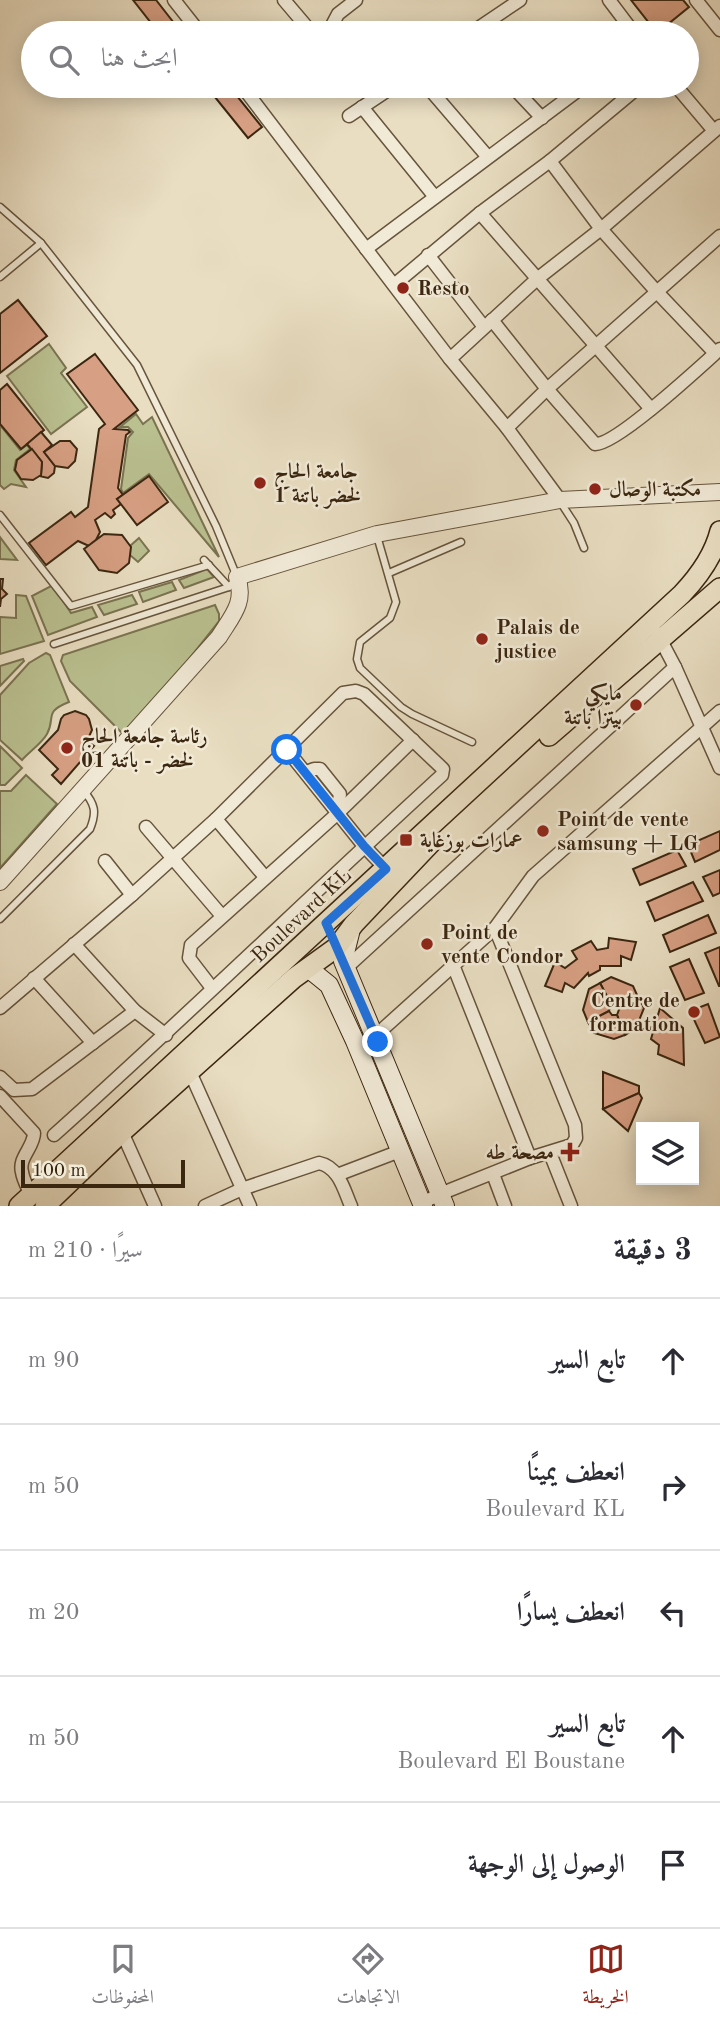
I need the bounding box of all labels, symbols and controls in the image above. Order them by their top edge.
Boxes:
search box [21,21,699,98]
icon: search [45,41,83,79]
text: ابحث هنا [101,46,178,72]
place label: Resto [417,279,470,300]
marker: Resto [395,280,411,296]
place label: جامعة الحاج لخضر باتنة 1 [274,461,361,509]
marker: جامعة الحاج لخضر باتنة 1 [252,475,268,491]
place label: مكتبة الوصال [609,478,701,502]
marker: مكتبة الوصال [587,481,603,497]
place label: Palais de justice [494,618,580,663]
marker: Palais de justice [474,631,490,647]
place label: مايكي بيتزا باتنة [564,682,622,730]
marker: مايكي بيتزا باتنة [628,697,644,713]
place label: رئاسة جامعة الحاج لخضر - باتنة 01 [81,726,208,774]
route start [271,734,302,765]
marker: رئاسة جامعة الحاج لخضر - باتنة 01 [59,740,75,756]
place label: Point de vente samsung + LG [557,810,698,855]
marker: Point de vente samsung + LG [535,823,551,839]
place label: عمارات بوزغاية [420,830,522,853]
marker: عمارات بوزغاية [398,832,414,848]
street label: Boulevard KL [248,865,356,967]
place label: Point de vente Condor [441,923,563,968]
marker: Point de vente Condor [419,936,435,952]
place label: Centre de formation [589,991,680,1036]
marker: Centre de formation [686,1004,702,1020]
route end [362,1026,393,1057]
map controls [636,1122,699,1185]
button: layers [636,1122,699,1185]
marker: مصحة طه [560,1142,580,1162]
place label: مصحة طه [486,1143,554,1164]
scale bar [21,1157,186,1189]
text: 100 m [32,1162,85,1181]
text: 3 دقيقة [614,1236,692,1266]
text: سيرًا · 210 m [28,1239,143,1262]
icon: ahead [654,1342,692,1380]
text: تابع السير [550,1348,625,1374]
text: 90 m [28,1349,79,1372]
text: انعطف يمينًا [527,1460,625,1486]
icon: right [654,1468,692,1506]
text: 50 m [28,1475,79,1498]
text: Boulevard KL [485,1498,625,1521]
icon: left [654,1594,692,1632]
text: انعطف يسارًا [517,1600,625,1626]
text: 20 m [28,1601,79,1624]
text: تابع السير [550,1712,625,1738]
icon: ahead [654,1720,692,1758]
text: 50 m [28,1727,79,1750]
text: Boulevard El Boustane [397,1750,625,1773]
icon: arrive [654,1846,692,1884]
text: الوصول إلى الوجهة [468,1852,625,1878]
tab: المحفوظات [91,1940,154,2015]
tab: الاتجاهات [337,1940,400,2015]
tab: الخريطة [582,1940,629,2015]

